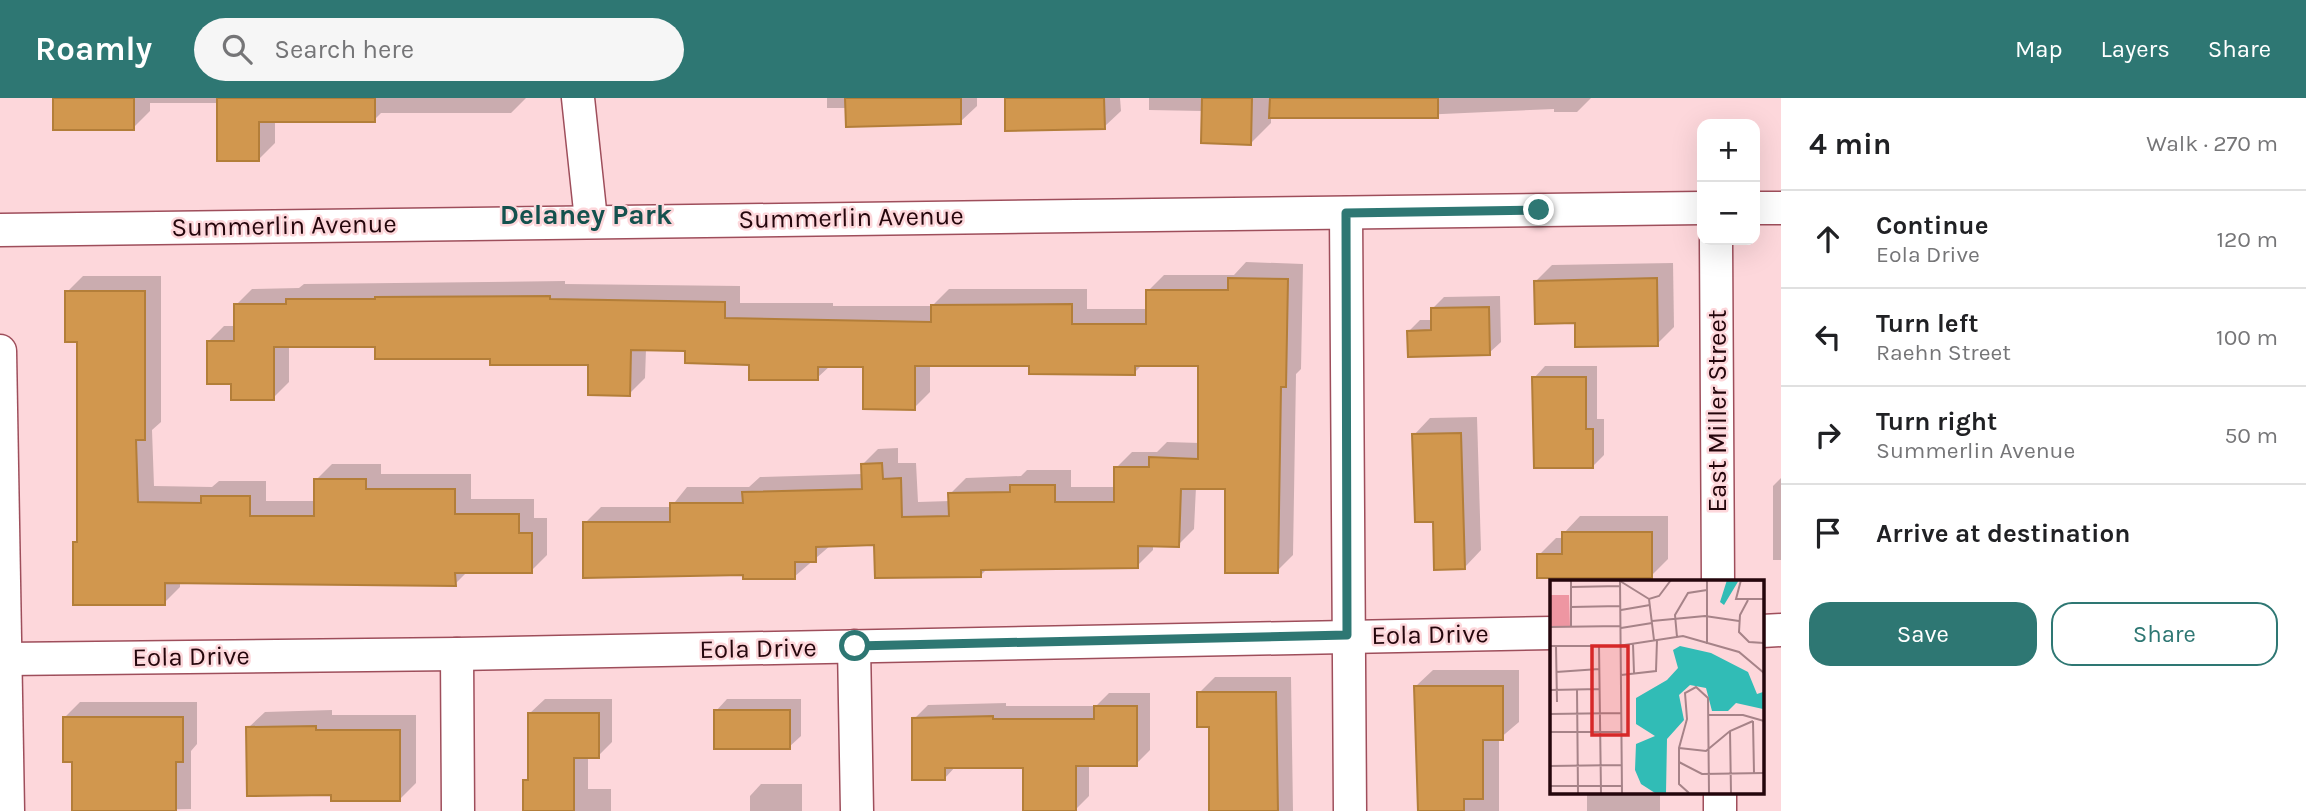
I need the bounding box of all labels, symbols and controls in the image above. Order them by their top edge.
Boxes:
search box [194,18,684,81]
text: Roamly [35,30,152,68]
icon: search [218,30,256,68]
text: Search here [274,34,414,65]
text: Map [2015,35,2063,63]
text: Layers [2101,35,2170,63]
text: Share [2208,35,2271,63]
map controls [1697,119,1760,245]
button: + [1697,119,1760,182]
text: 4 min [1809,126,1891,162]
text: Walk · 270 m [2146,130,2278,157]
button: − [1697,182,1760,245]
route end [1523,194,1554,225]
district label: Delaney Park [500,198,673,231]
street label: Summerlin Avenue [738,200,964,235]
street label: Summerlin Avenue [171,208,397,243]
text: Continue [1876,210,1988,241]
icon: ahead [1809,220,1847,258]
text: 120 m [2216,226,2278,253]
text: Eola Drive [1876,241,1980,268]
text: Turn left [1876,308,1978,339]
street label: East Miller Street [1702,309,1733,513]
icon: left [1809,318,1847,356]
text: 100 m [2216,324,2278,351]
text: Raehn Street [1876,339,2011,366]
text: Turn right [1876,406,1997,437]
icon: right [1809,416,1847,454]
text: 50 m [2224,422,2278,449]
text: Summerlin Avenue [1876,437,2075,464]
icon: arrive [1809,514,1847,552]
text: Arrive at destination [1876,518,2130,549]
inset map [1550,580,1764,794]
button: Save [1809,602,2037,666]
button: Share [2051,602,2278,666]
street label: Eola Drive [1371,618,1489,651]
route start [839,630,870,661]
street label: Eola Drive [699,632,817,665]
street label: Eola Drive [132,640,250,673]

